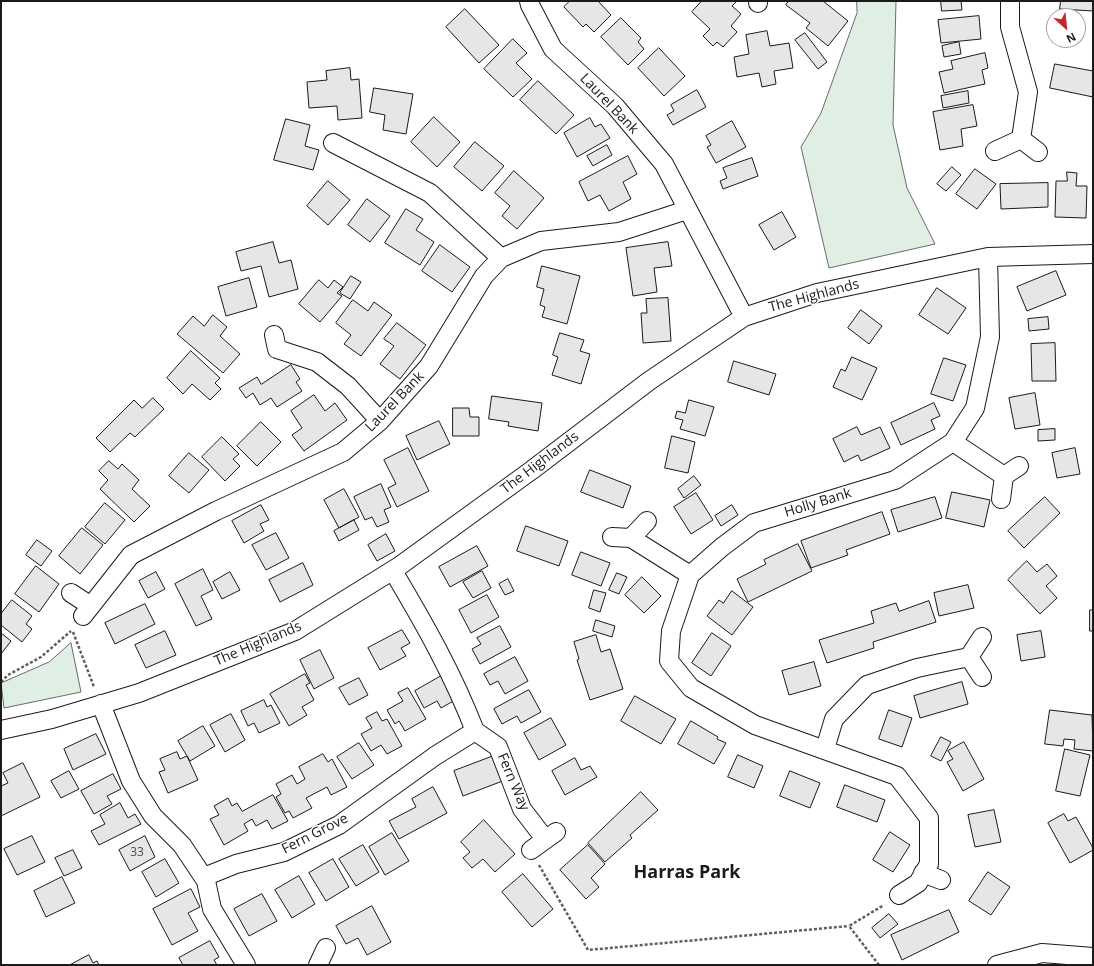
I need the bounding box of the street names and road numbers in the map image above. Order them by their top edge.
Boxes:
street label: Laurel Bank [576,70,642,138]
street label: The Highlands [767,276,861,316]
street label: Laurel Bank [362,368,428,436]
street label: The Highlands [498,428,582,498]
street label: Holly Bank [782,485,854,521]
street label: The Highlands [212,618,304,670]
street label: Fern Way [493,751,533,813]
street label: Fern Grove [279,810,351,858]

